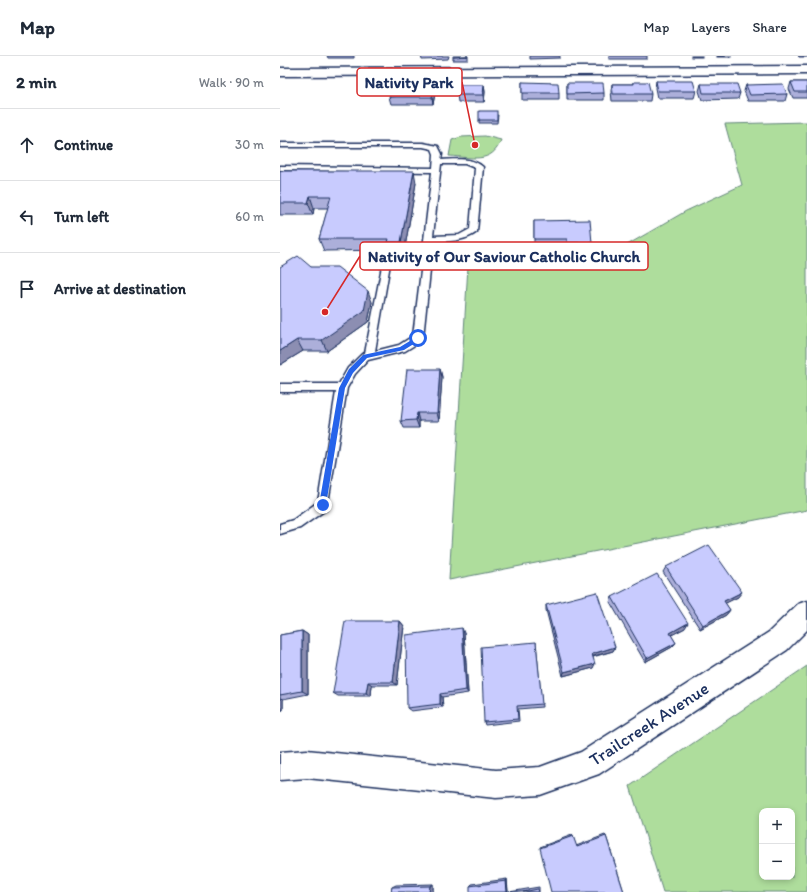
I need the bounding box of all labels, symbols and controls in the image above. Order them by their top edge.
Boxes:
text: Map [20,16,55,39]
text: Map [644,19,669,36]
text: Layers [691,19,730,36]
text: Share [752,19,787,36]
callout: Nativity Park [357,68,462,96]
text: 2 min [16,72,56,92]
text: Nativity Park [364,73,454,93]
text: Walk · 90 m [199,75,264,90]
icon: ahead [16,134,38,156]
text: Continue [54,136,113,154]
text: 30 m [235,137,264,152]
icon: left [16,206,38,228]
text: Turn left [54,208,109,226]
text: 60 m [235,209,264,224]
callout: Nativity of Our Saviour Catholic Church [360,242,648,270]
text: Nativity of Our Saviour Catholic Church [368,247,641,267]
icon: arrive [16,278,38,300]
text: Arrive at destination [54,280,186,298]
route start [409,329,427,347]
route end [314,496,332,514]
street label: Trailcreek Avenue [585,677,713,771]
map controls [759,808,795,880]
button: + [759,808,795,844]
button: − [759,844,795,880]

